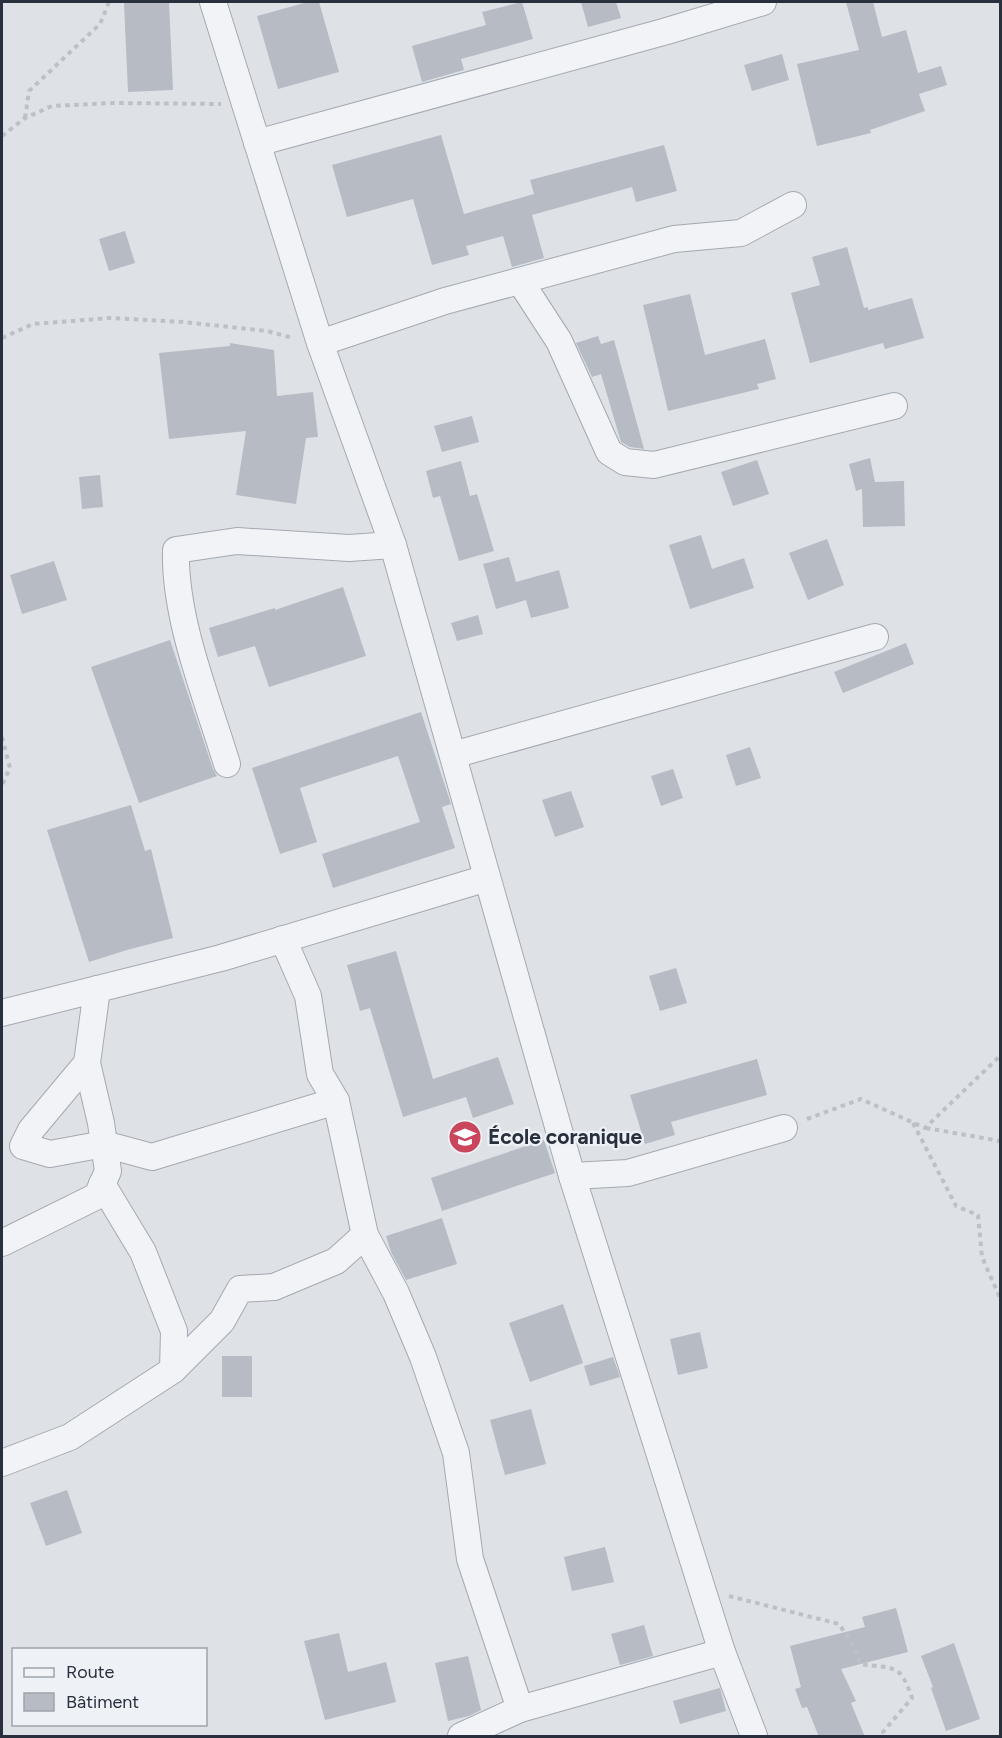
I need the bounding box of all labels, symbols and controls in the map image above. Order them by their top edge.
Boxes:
school or university icon: École coranique [447,1119,483,1155]
place label: École coranique [488,1124,642,1149]
legend [12,1648,207,1726]
text: Route [66,1661,115,1683]
text: Bâtiment [66,1691,139,1713]

